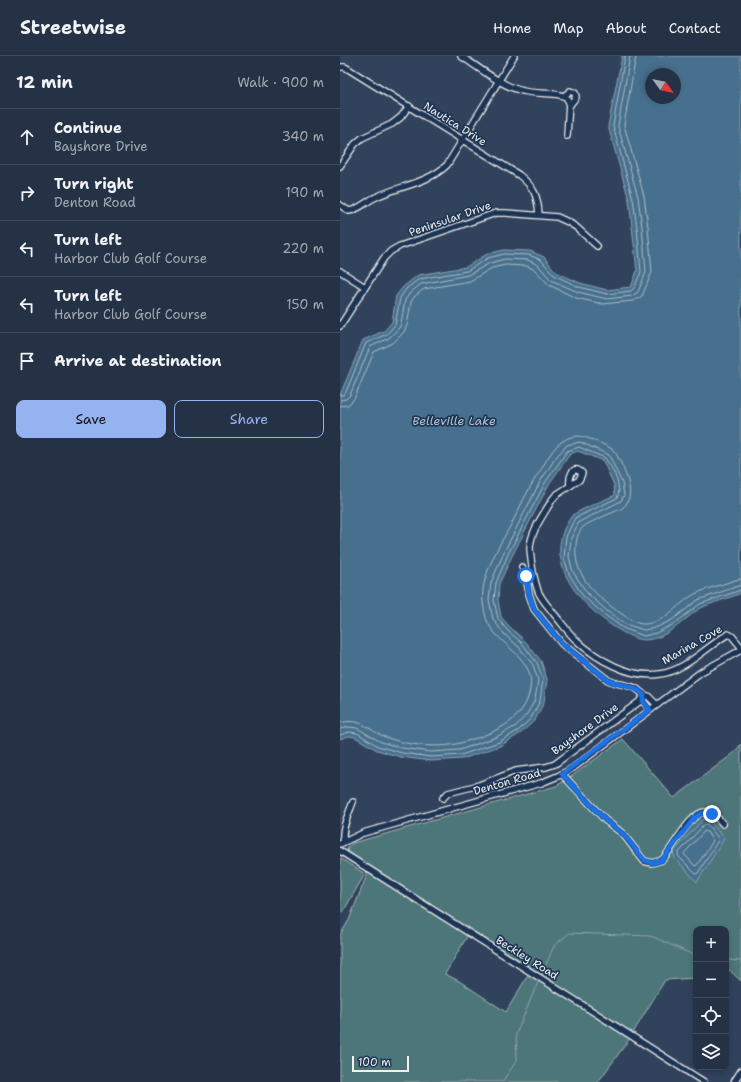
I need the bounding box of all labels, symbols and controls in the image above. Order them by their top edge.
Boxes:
text: Streetwise [20,15,126,40]
text: Home [493,19,532,37]
text: Map [554,19,584,37]
text: About [606,19,647,37]
text: Contact [669,19,721,37]
north arrow [645,68,681,104]
text: 12 min [16,71,73,93]
text: Walk · 900 m [237,74,324,91]
street label: Nautica Drive [421,99,489,149]
text: Continue [54,118,122,138]
icon: ahead [16,126,38,148]
text: 340 m [282,128,324,145]
text: Bayshore Drive [54,138,148,155]
text: Turn right [54,174,134,194]
icon: right [16,182,38,204]
text: 190 m [285,184,324,201]
text: Denton Road [54,194,136,211]
street label: Peninsular Drive [407,198,493,240]
text: Turn left [54,230,122,250]
icon: left [16,238,38,260]
text: 220 m [282,240,324,257]
text: Harbor Club Golf Course [54,250,207,267]
text: Turn left [54,286,122,306]
icon: left [16,294,38,316]
text: 150 m [286,296,324,313]
text: Harbor Club Golf Course [54,306,207,323]
icon: arrive [16,350,38,372]
text: Arrive at destination [54,351,222,371]
button: Save [16,400,166,438]
button: Share [174,400,324,438]
water label: Belleville Lake [412,413,496,429]
route start [517,567,535,585]
street label: Marina Cove [659,622,725,668]
street label: Bayshore Drive [549,700,621,758]
street label: Denton Road [472,765,542,799]
route end [703,805,721,823]
map controls [693,926,729,1070]
button: + [693,926,729,962]
street label: Beckley Road [493,933,561,983]
button: − [693,962,729,998]
button: locate [693,998,729,1034]
button: layers [693,1034,729,1070]
scale bar [352,1054,409,1073]
text: 100 m [358,1055,391,1070]

